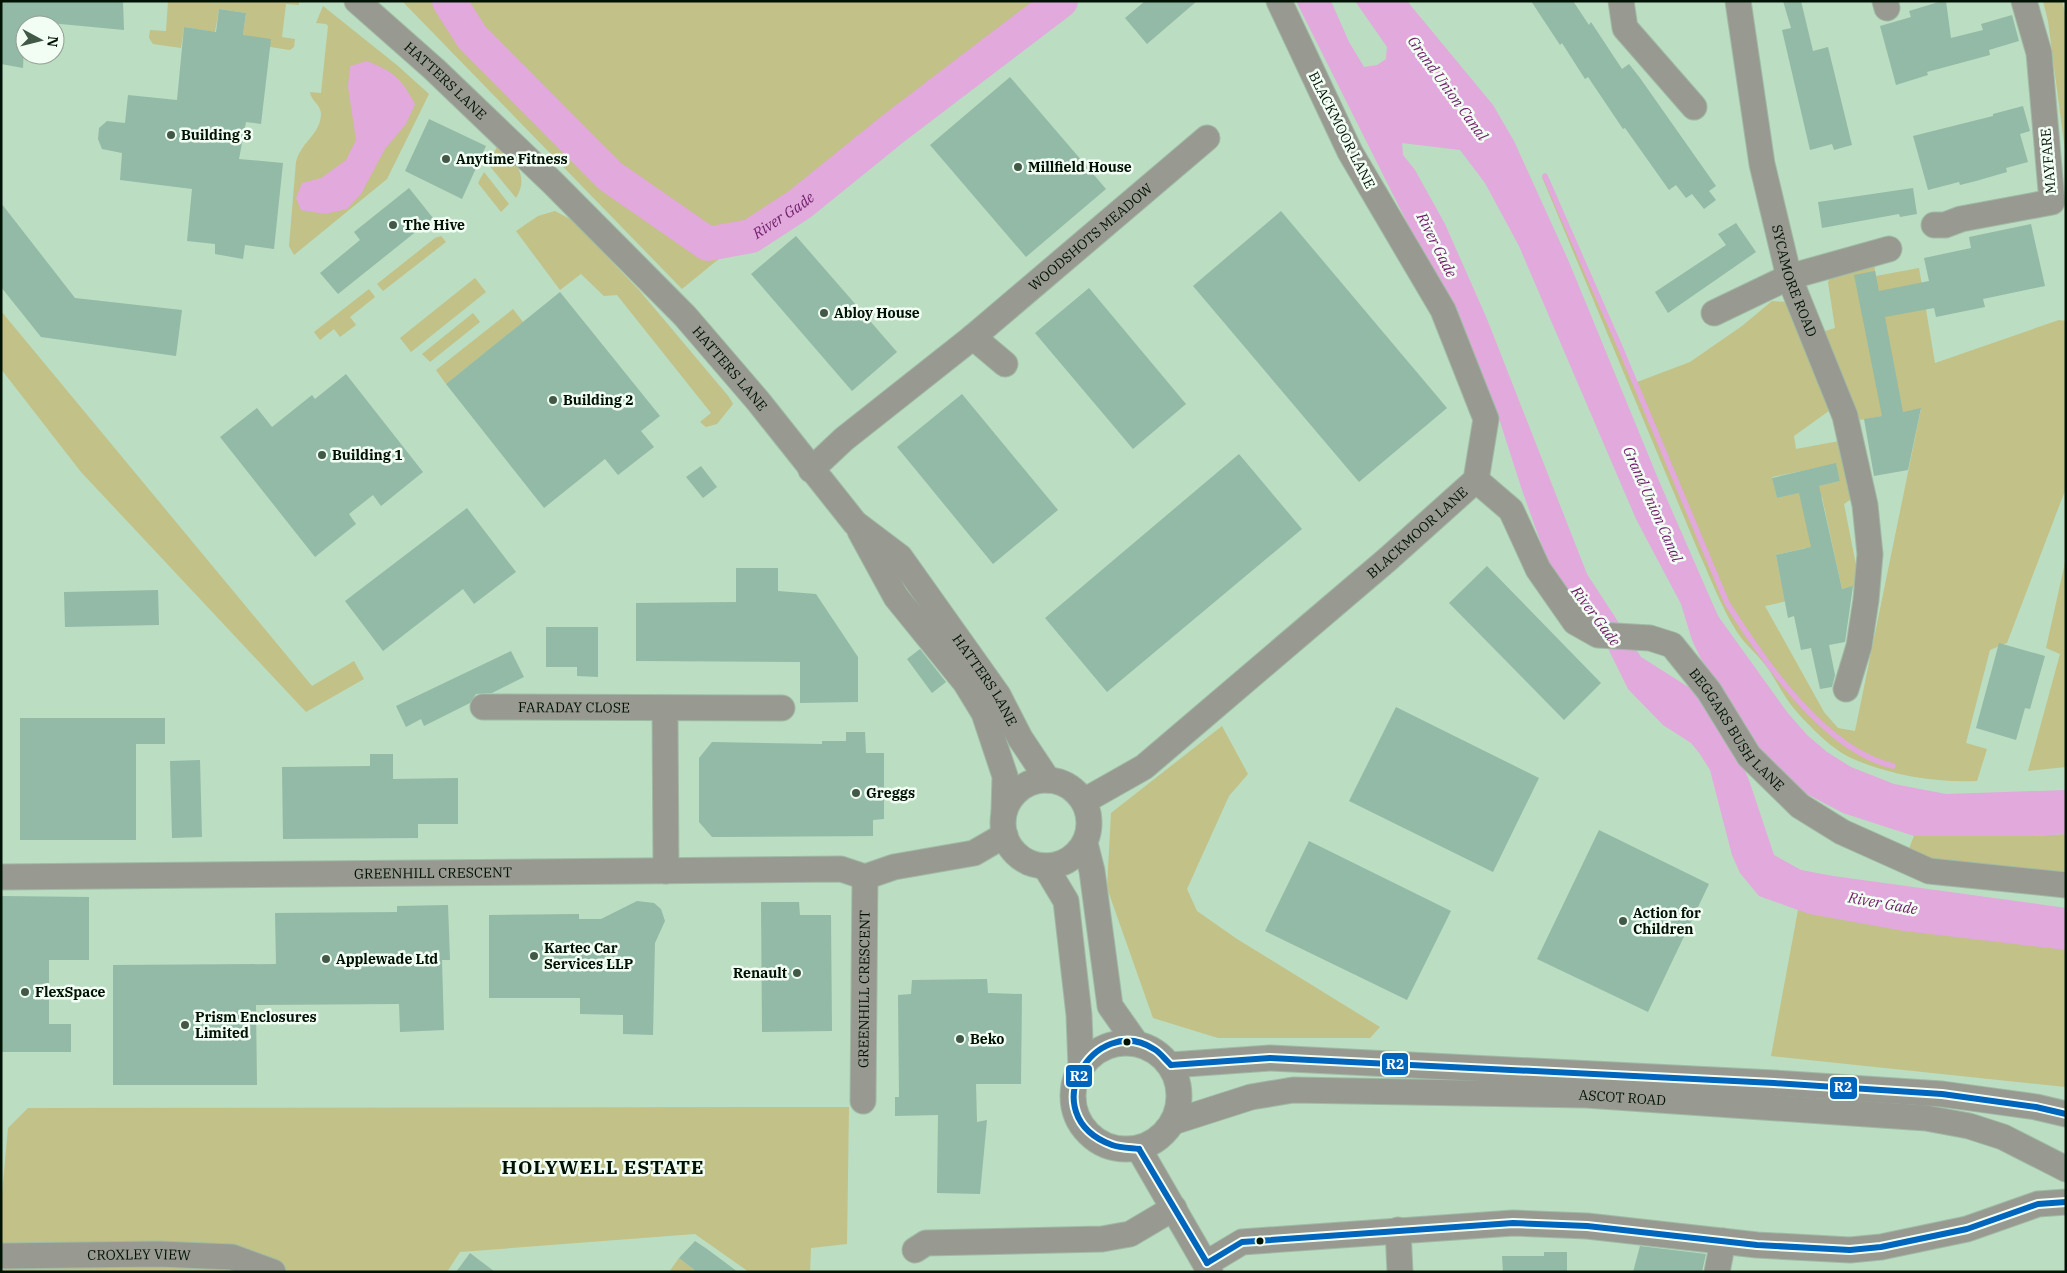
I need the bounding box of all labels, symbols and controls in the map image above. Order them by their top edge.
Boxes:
north arrow [15,15,65,65]
water label: Grand Union Canal [1404,32,1493,145]
text: N [43,35,63,48]
street label: HATTERS LANE [400,38,490,124]
street label: BLACKMOOR LANE [1305,68,1379,192]
place label: Building 3 [181,126,252,144]
street label: MAYFARE [2036,127,2060,195]
marker: Building 3 [165,129,177,141]
place label: Anytime Fitness [456,150,568,168]
marker: Anytime Fitness [440,153,452,165]
place label: Millfield House [1028,158,1132,176]
marker: Millfield House [1012,161,1024,173]
street label: WOODSHOTS MEADOW [1025,179,1157,295]
water label: River Gade [748,187,818,243]
water label: River Gade [1412,209,1462,281]
place label: The Hive [403,216,465,234]
marker: The Hive [387,219,399,231]
street label: SYCAMORE ROAD [1768,223,1821,340]
place label: Abloy House [834,304,920,322]
marker: Abloy House [818,307,830,319]
street label: HATTERS LANE [689,322,771,415]
place label: Building 2 [563,391,634,409]
marker: Building 2 [547,394,559,406]
water label: Grand Union Canal [1619,443,1687,565]
place label: Building 1 [332,446,403,464]
marker: Building 1 [316,449,328,461]
street label: BLACKMOOR LANE [1363,483,1471,582]
water label: River Gade [1567,581,1625,650]
street label: HATTERS LANE [949,631,1021,729]
street label: BEGGARS BUSH LANE [1685,664,1788,795]
street label: FARADAY CLOSE [518,698,630,716]
place label: Greggs [866,784,915,802]
marker: Greggs [850,787,862,799]
street label: GREENHILL CRESCENT [354,863,512,883]
water label: River Gade [1846,887,1920,919]
place label: Action for Children [1633,904,1701,938]
street label: GREENHILL CRESCENT [854,910,874,1068]
marker: Action for Children [1617,915,1629,927]
place label: Kartec Car Services LLP [544,939,634,973]
place label: Applewade Ltd [336,950,438,968]
marker: Kartec Car Services LLP [528,950,540,962]
marker: Applewade Ltd [320,953,332,965]
place label: Renault [733,964,787,982]
marker: Renault [791,967,803,979]
place label: FlexSpace [35,983,106,1001]
marker: FlexSpace [19,986,31,998]
place label: Prism Enclosures Limited [195,1008,317,1042]
marker: Prism Enclosures Limited [179,1019,191,1031]
place label: Beko [970,1030,1004,1048]
marker: Beko [954,1033,966,1045]
unlabelled marker [1122,1037,1132,1047]
line badge: R2 [1381,1052,1409,1076]
text: R2 [1386,1055,1404,1073]
line badge: R2 [1065,1064,1093,1088]
text: R2 [1070,1067,1088,1085]
line badge: R2 [1829,1076,1858,1100]
text: R2 [1834,1078,1852,1096]
street label: ASCOT ROAD [1579,1086,1667,1109]
district label: HOLYWELL ESTATE [501,1155,705,1179]
unlabelled marker [1255,1236,1265,1246]
street label: CROXLEY VIEW [87,1245,191,1264]

